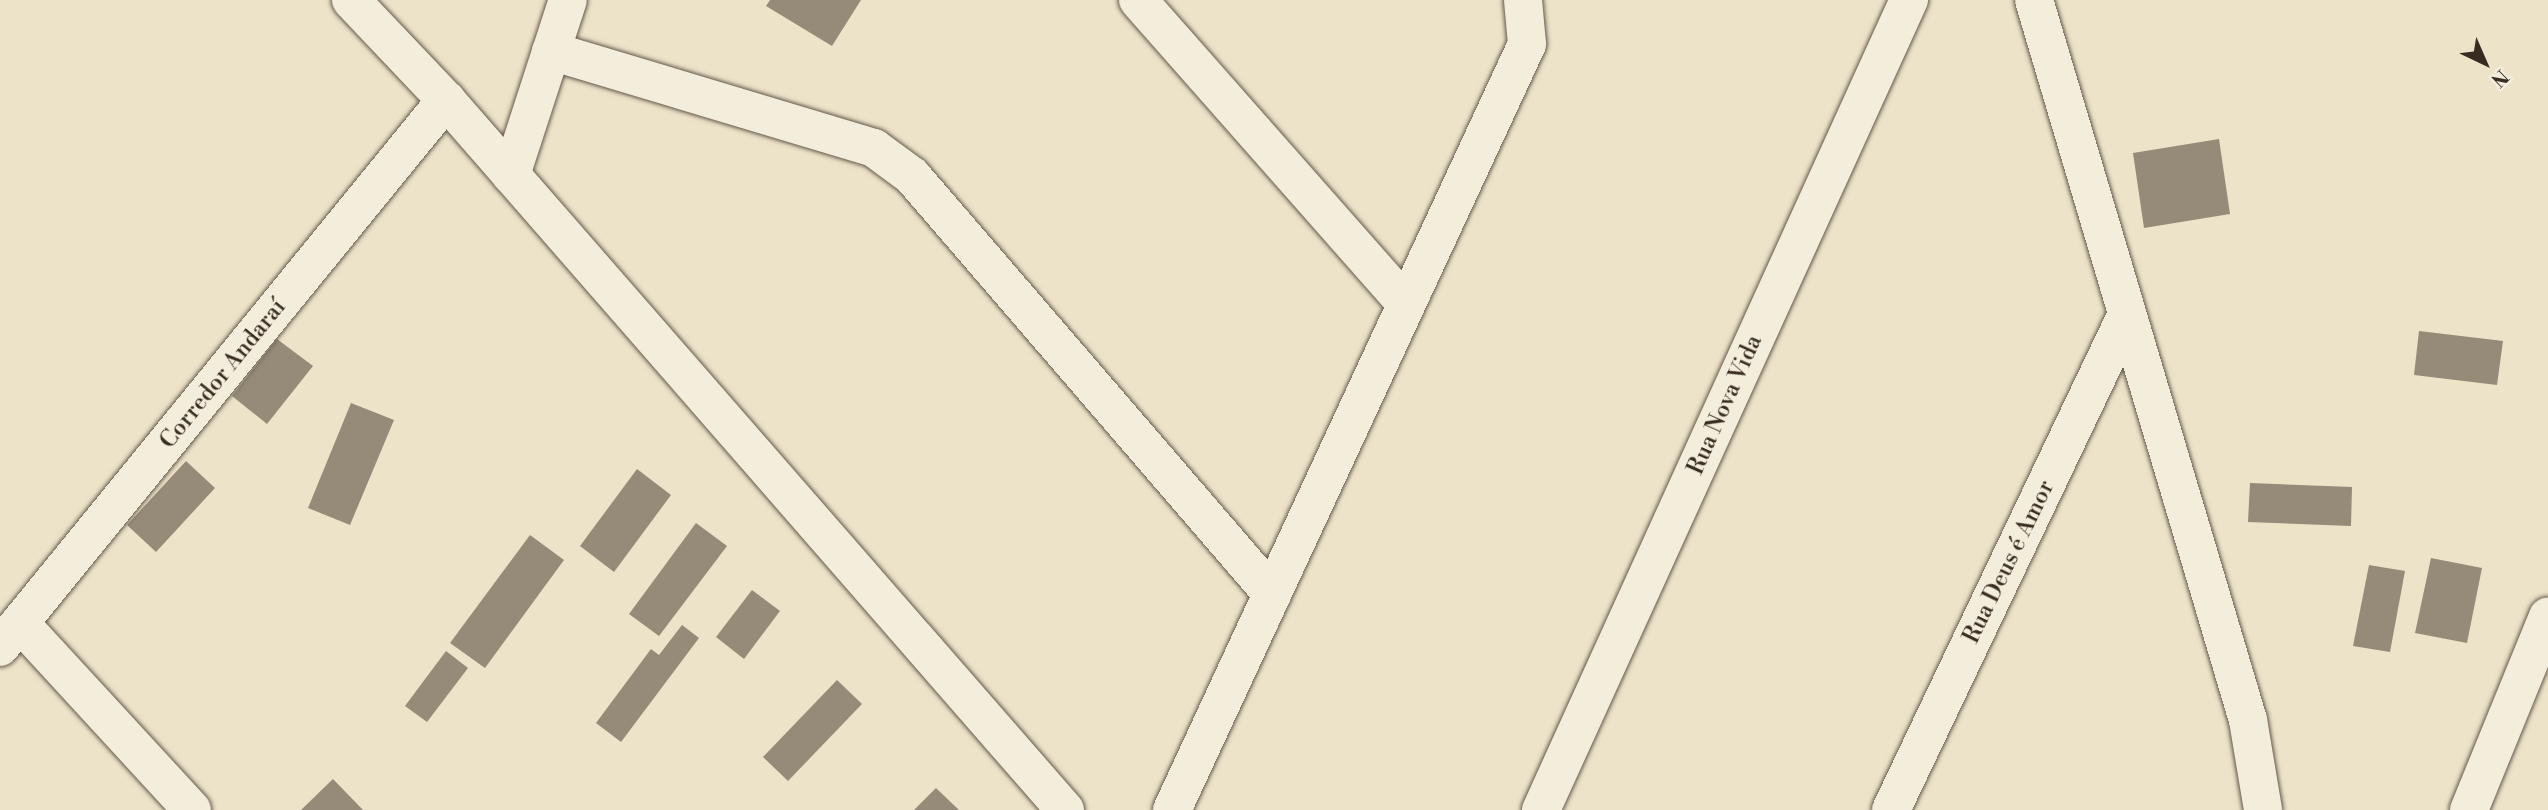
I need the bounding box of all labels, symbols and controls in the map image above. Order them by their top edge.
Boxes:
north arrow [2450,28,2520,98]
text: N [2486,64,2513,92]
street label: Corredor Andaraí [154,294,292,454]
street label: Rua Nova Vida [1682,331,1768,479]
street label: Rua Deus é Amor [1958,476,2060,648]

